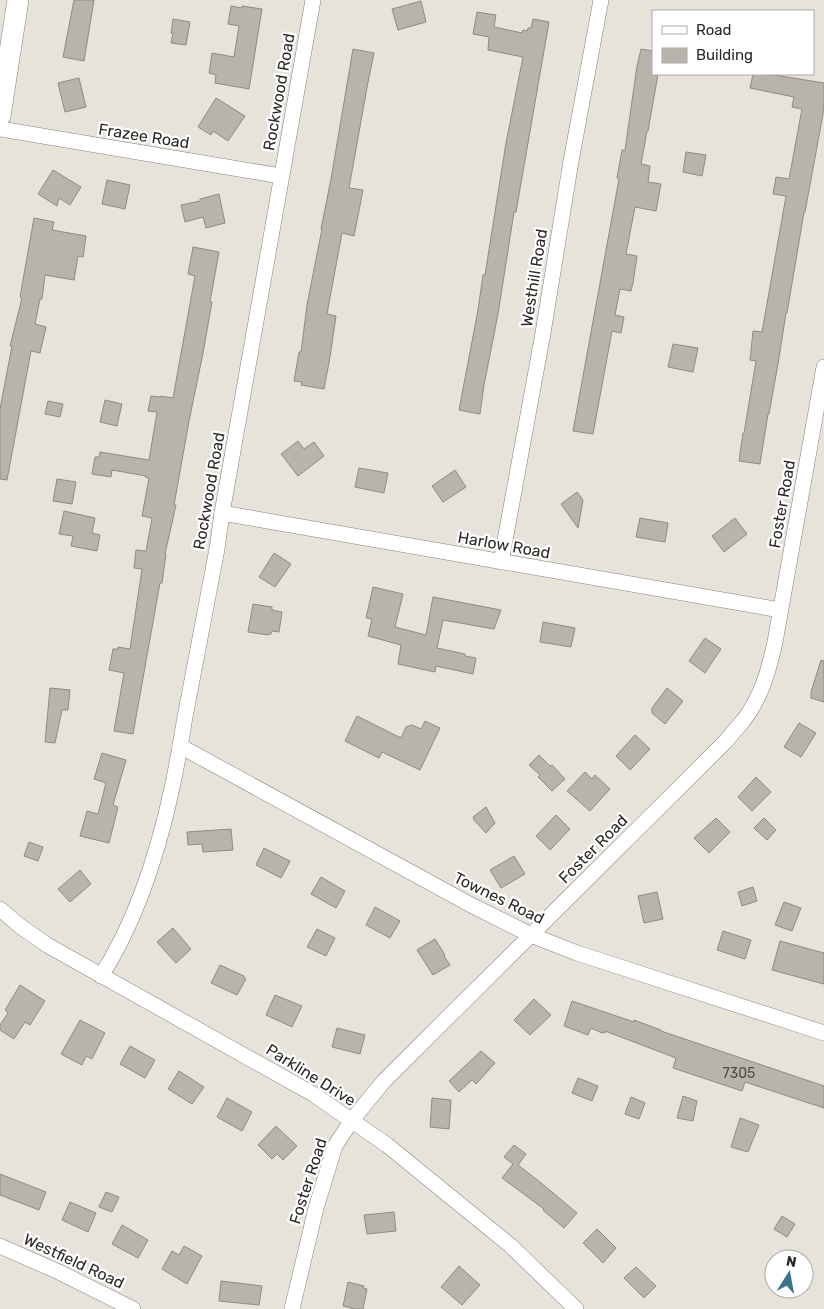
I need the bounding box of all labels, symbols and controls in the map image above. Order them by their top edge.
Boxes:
legend [652,10,814,75]
text: Road [696,21,732,39]
street label: Rockwood Road [259,32,299,152]
text: Building [696,46,753,64]
street label: Frazee Road [97,119,191,153]
street label: Westhill Road [517,228,551,328]
street label: Rockwood Road [189,431,229,551]
street label: Foster Road [765,458,799,550]
street label: Harlow Road [456,528,552,562]
street label: Foster Road [555,811,631,887]
street label: Townes Road [451,868,547,928]
street label: Parkline Drive [263,1040,359,1110]
house number: 7305 [723,1065,755,1082]
street label: Foster Road [285,1136,331,1226]
street label: Westfield Road [21,1229,127,1293]
north arrow [764,1249,814,1299]
text: N [785,1252,798,1271]

